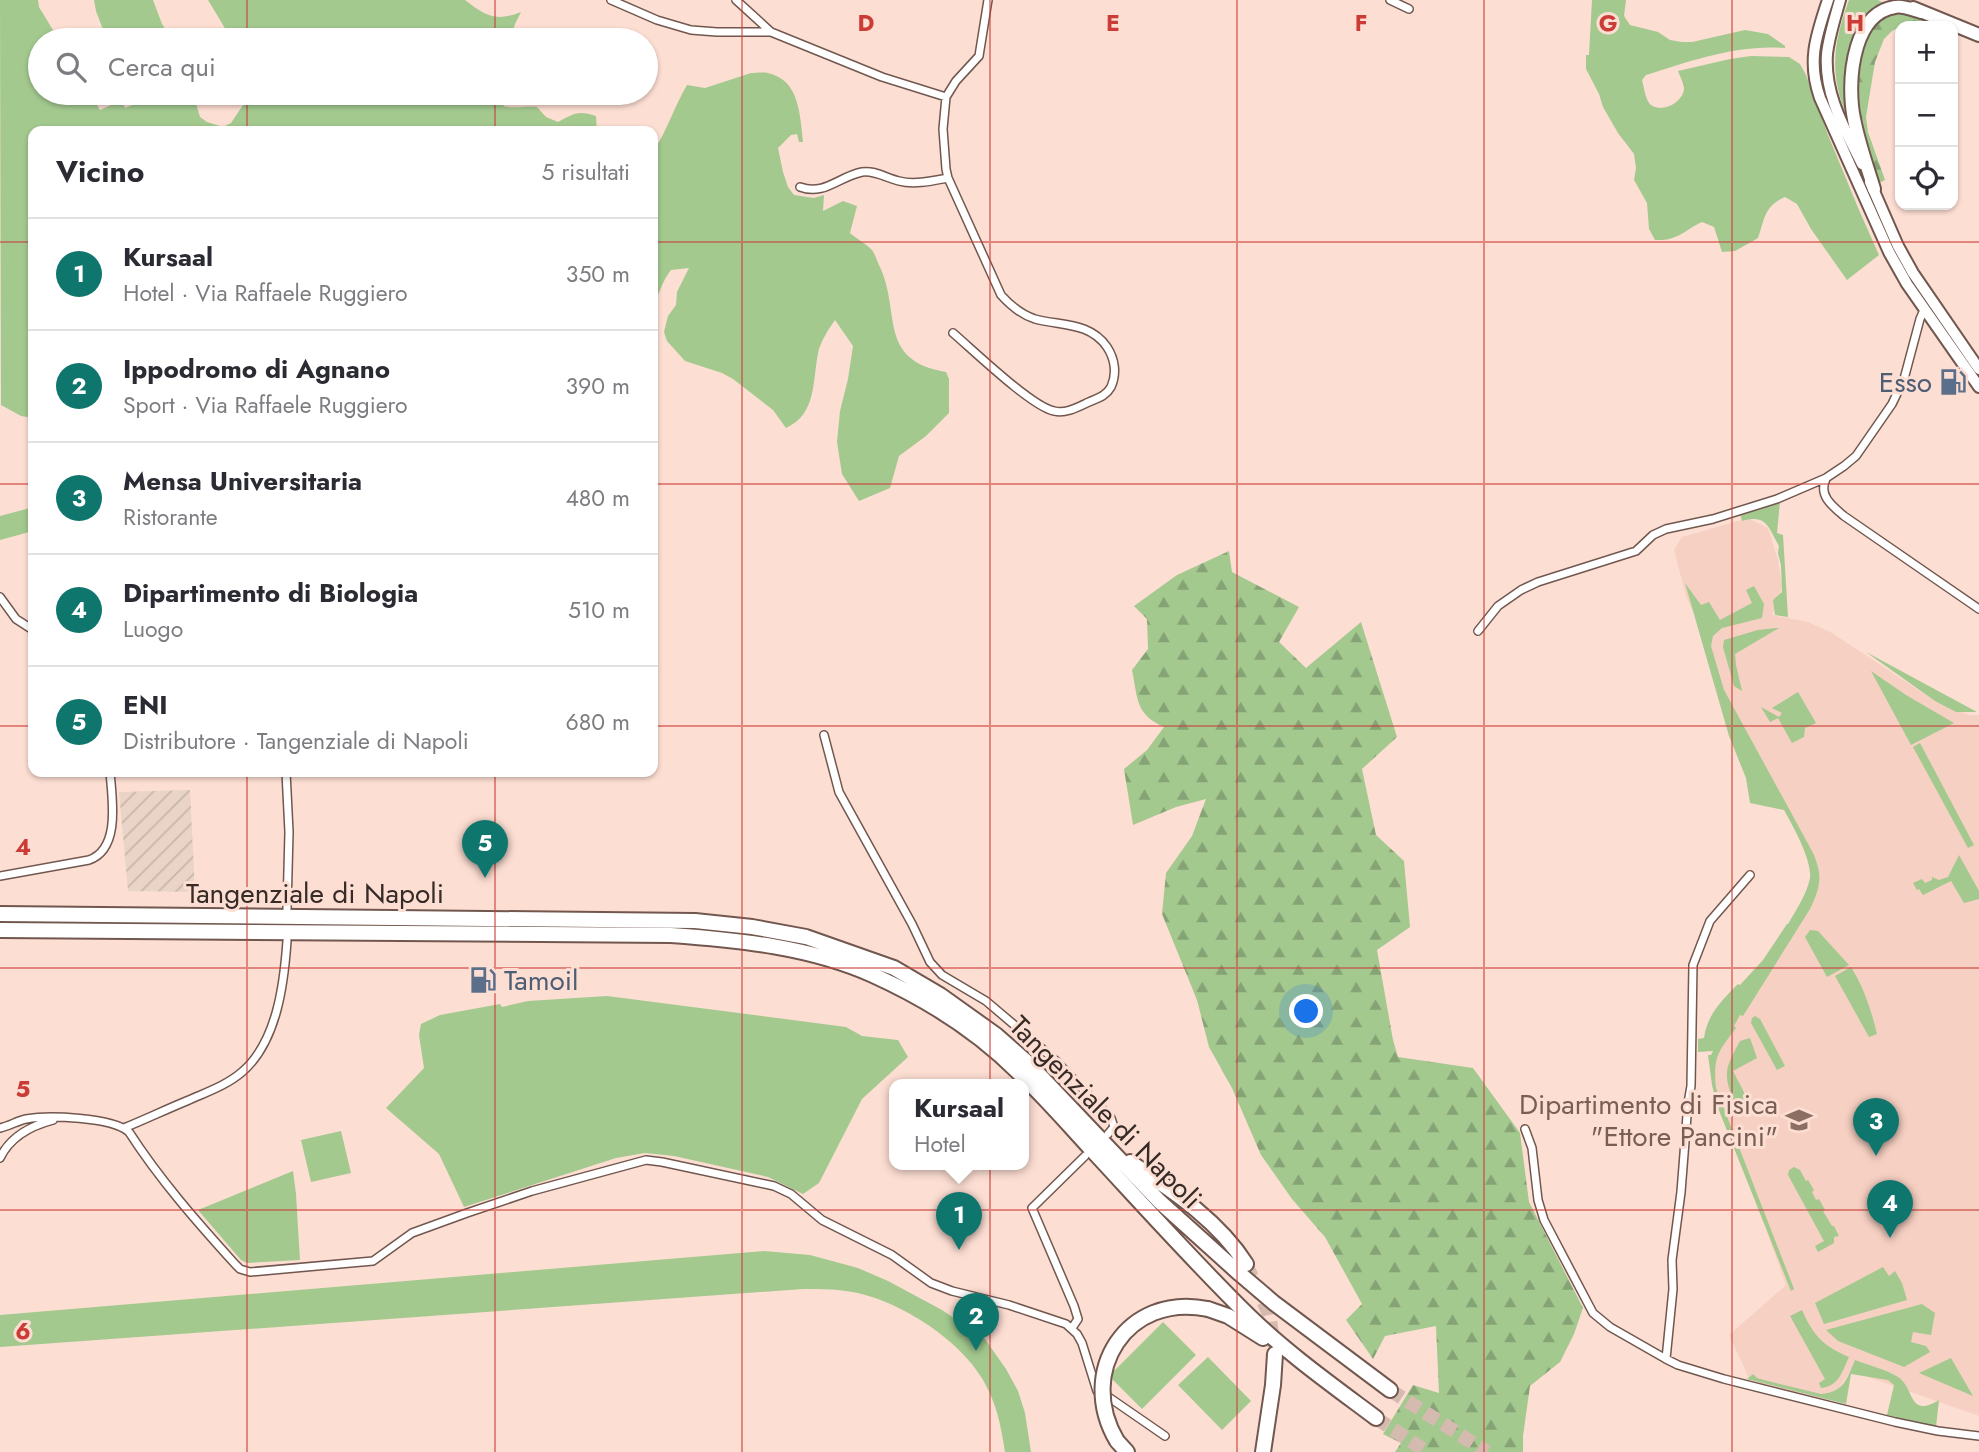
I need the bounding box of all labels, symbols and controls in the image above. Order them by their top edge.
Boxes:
text: D [858,6,875,40]
text: E [1106,6,1120,40]
text: F [1355,6,1367,40]
text: G [1599,6,1617,40]
text: H [1846,6,1864,40]
map controls [1895,21,1958,210]
button: + [1895,21,1958,84]
search box [28,28,658,105]
icon: search [52,48,90,86]
text: Cerca qui [108,48,216,86]
button: − [1895,84,1958,147]
button: locate [1895,147,1958,210]
text: Vicino [56,150,144,193]
text: 5 risultati [542,155,630,189]
text: Kursaal [123,238,213,276]
text: 1 [73,257,85,291]
text: 350 m [566,257,630,291]
text: Hotel · Via Raffaele Ruggiero [123,276,408,310]
text: Ippodromo di Agnano [123,350,390,388]
place label: Esso [1879,362,1932,403]
fuel station icon: Esso [1938,367,1968,397]
text: 2 [71,369,87,403]
text: 390 m [566,369,630,403]
text: Sport · Via Raffaele Ruggiero [123,388,408,422]
text: Mensa Universitaria [123,462,362,500]
text: 3 [72,481,86,515]
text: 480 m [565,481,630,515]
text: Ristorante [123,500,218,534]
text: Dipartimento di Biologia [123,574,418,612]
text: 4 [71,593,87,627]
text: 510 m [568,593,630,627]
text: Luogo [123,612,183,646]
text: ENI [123,686,168,724]
text: 5 [72,705,86,739]
text: 680 m [566,705,630,739]
text: Distributore · Tangenziale di Napoli [123,724,469,758]
pin: 5 [462,820,508,878]
text: 4 [15,830,31,864]
street label: Tangenziale di Napoli [186,873,444,914]
place label: Tamoil [504,960,579,1001]
fuel station icon: Tamoil [468,965,498,995]
your location [1289,994,1323,1028]
street label: Tangenziale di Napoli [1000,1007,1211,1218]
text: 5 [16,1072,30,1106]
popup [889,1079,1029,1170]
place label: Dipartimento di Fisica "Ettore Pancini" [1519,1084,1778,1157]
text: Kursaal [914,1089,1004,1127]
pin: 3 [1853,1098,1899,1156]
school or university icon: Dipartimento di Fisica "Ettore Pancini" [1784,1105,1814,1135]
text: Hotel [914,1127,966,1161]
pin: 4 [1867,1180,1913,1238]
pin: 1 [936,1192,982,1250]
pin: 2 [953,1293,999,1351]
text: 6 [15,1314,31,1348]

